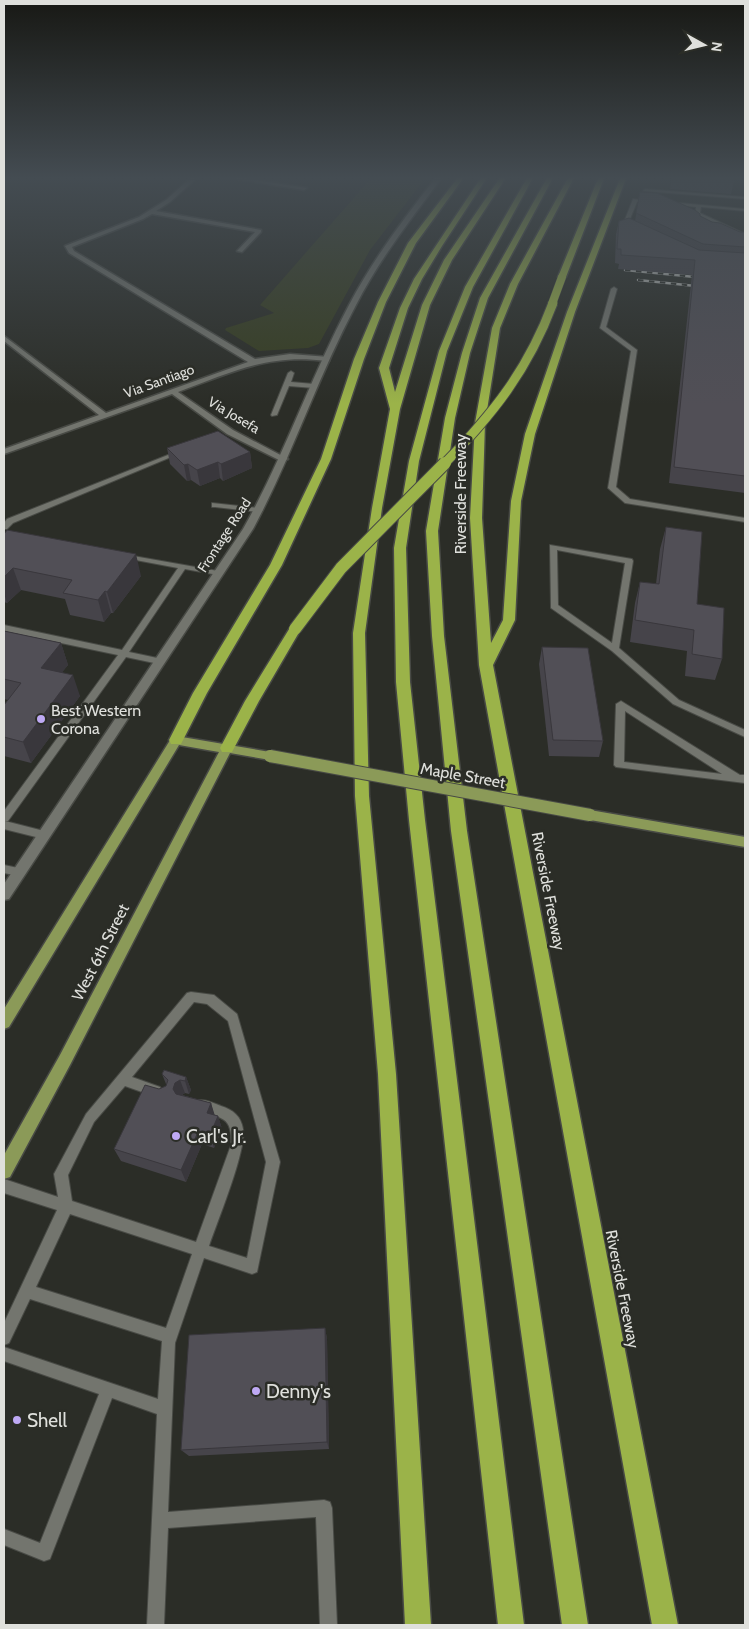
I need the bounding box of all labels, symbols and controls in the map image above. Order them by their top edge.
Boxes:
north arrow [679,20,729,70]
text: N [707,41,726,53]
street label: Via Santiago [121,360,197,402]
street label: Via Josefa [205,393,263,438]
street label: Riverside Freeway [451,434,470,554]
street label: Frontage Road [193,494,255,576]
place label: Best Western Corona [51,701,141,738]
marker: Best Western Corona [35,713,47,725]
street label: Maple Street [419,759,508,792]
street label: Riverside Freeway [528,830,569,952]
street label: West 6th Street [68,900,133,1004]
place label: Carl's Jr. [186,1125,246,1148]
marker: Carl's Jr. [170,1130,182,1142]
street label: Riverside Freeway [602,1228,643,1350]
place label: Denny's [266,1380,331,1403]
marker: Denny's [250,1385,262,1397]
place label: Shell [27,1409,67,1432]
marker: Shell [11,1414,23,1426]

